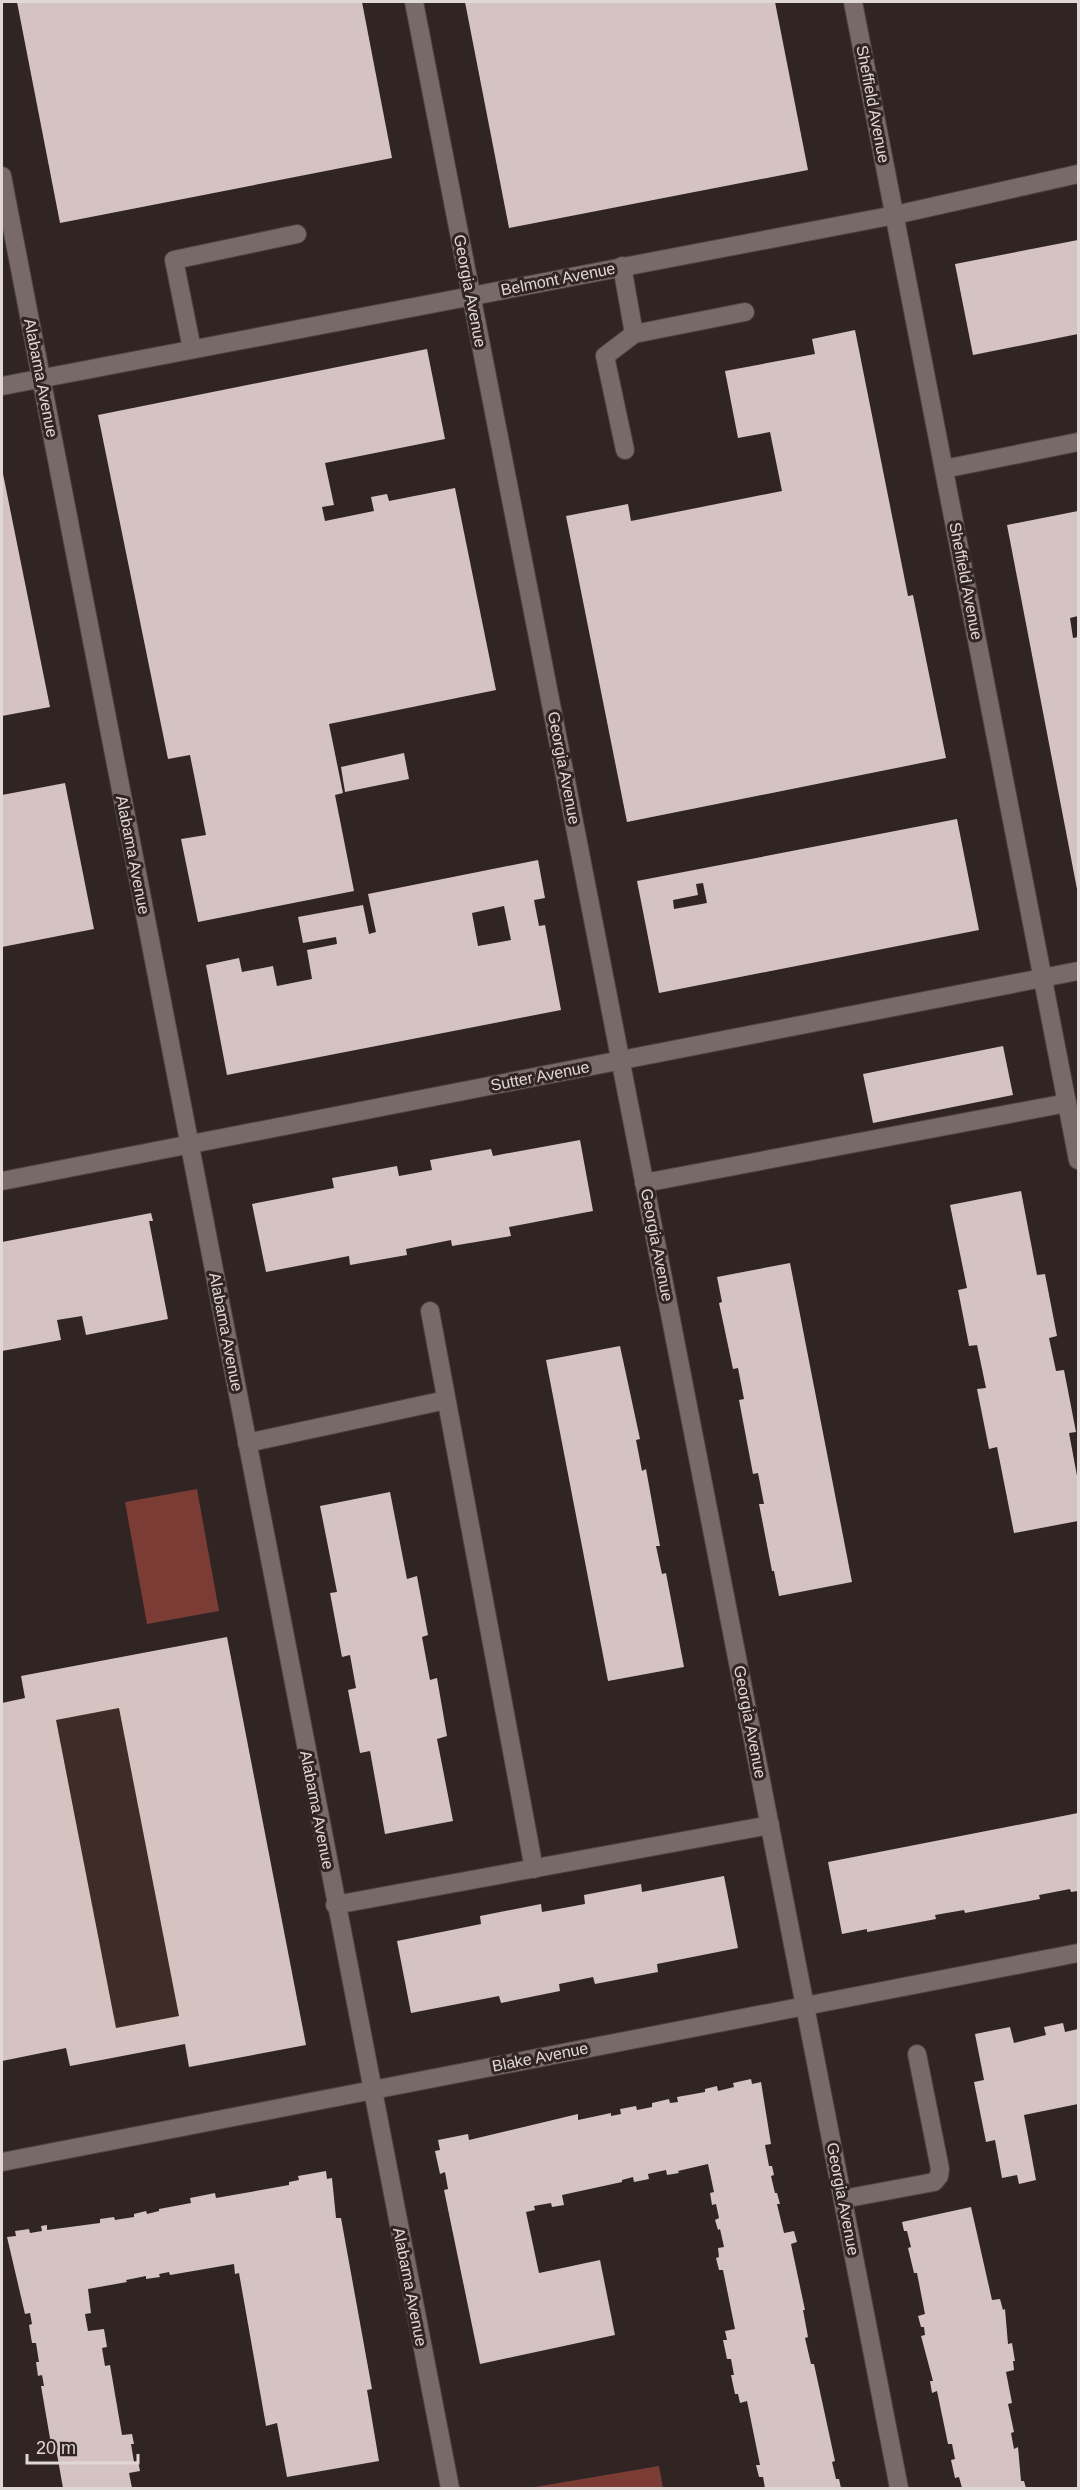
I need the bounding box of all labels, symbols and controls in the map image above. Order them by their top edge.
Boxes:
street label: Sheffield Avenue [853,44,893,164]
street label: Georgia Avenue [451,233,489,349]
street label: Belmont Avenue [499,260,617,298]
street label: Alabama Avenue [21,317,61,439]
street label: Sheffield Avenue [946,521,986,641]
street label: Georgia Avenue [545,710,583,826]
street label: Alabama Avenue [113,794,153,916]
street label: Sutter Avenue [489,1058,591,1094]
street label: Georgia Avenue [638,1187,676,1303]
street label: Alabama Avenue [206,1271,246,1393]
street label: Georgia Avenue [731,1664,769,1780]
street label: Alabama Avenue [297,1749,337,1871]
street label: Blake Avenue [490,2039,590,2075]
street label: Georgia Avenue [824,2141,862,2257]
street label: Alabama Avenue [390,2226,430,2348]
scale bar [27,2427,138,2465]
text: 20 m [36,2438,76,2458]

